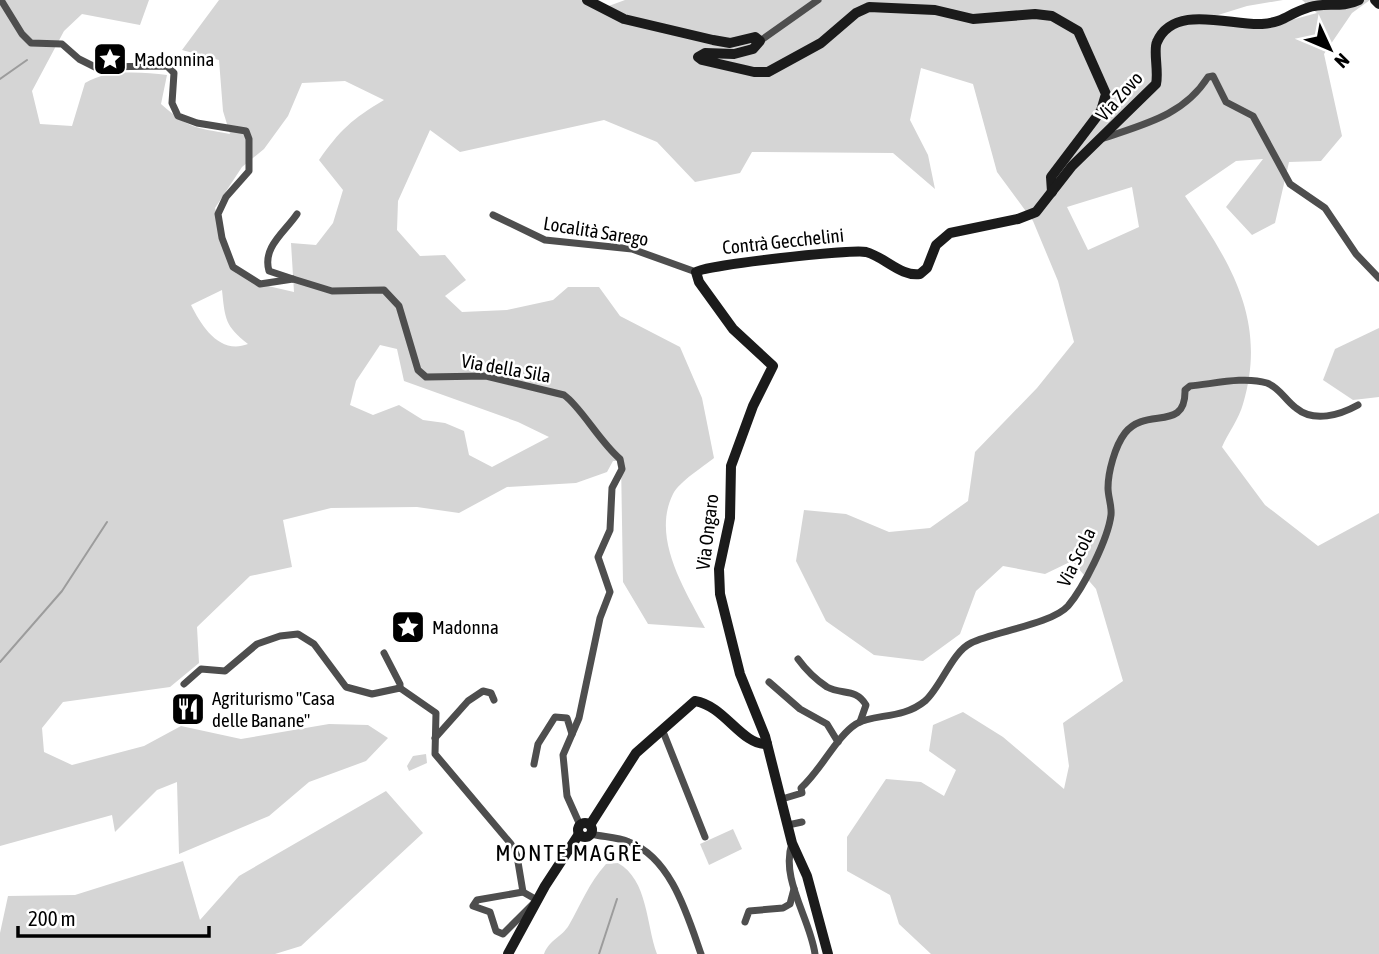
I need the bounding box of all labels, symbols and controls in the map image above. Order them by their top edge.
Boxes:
north arrow [1295,14,1365,84]
place icon: Madonnina [91,40,129,78]
place label: Madonnina [134,48,214,70]
text: N [1330,49,1354,72]
street label: Via Zovo [1091,67,1147,125]
street label: Località Sarego [542,212,650,250]
street label: Contrà Gecchelini [721,224,845,258]
street label: Via della Sila [460,349,552,387]
street label: Via Ongaro [691,493,723,571]
street label: Via Scola [1052,524,1100,590]
place icon: Madonna [389,608,427,646]
place label: Madonna [432,616,499,638]
place label: Agriturismo "Casa delle Banane" [212,687,335,731]
restaurant icon: Agriturismo "Casa delle Banane" [169,690,207,728]
district label: MONTE MAGRÈ [495,840,643,866]
scale bar [18,894,208,938]
text: 200 m [28,906,76,930]

